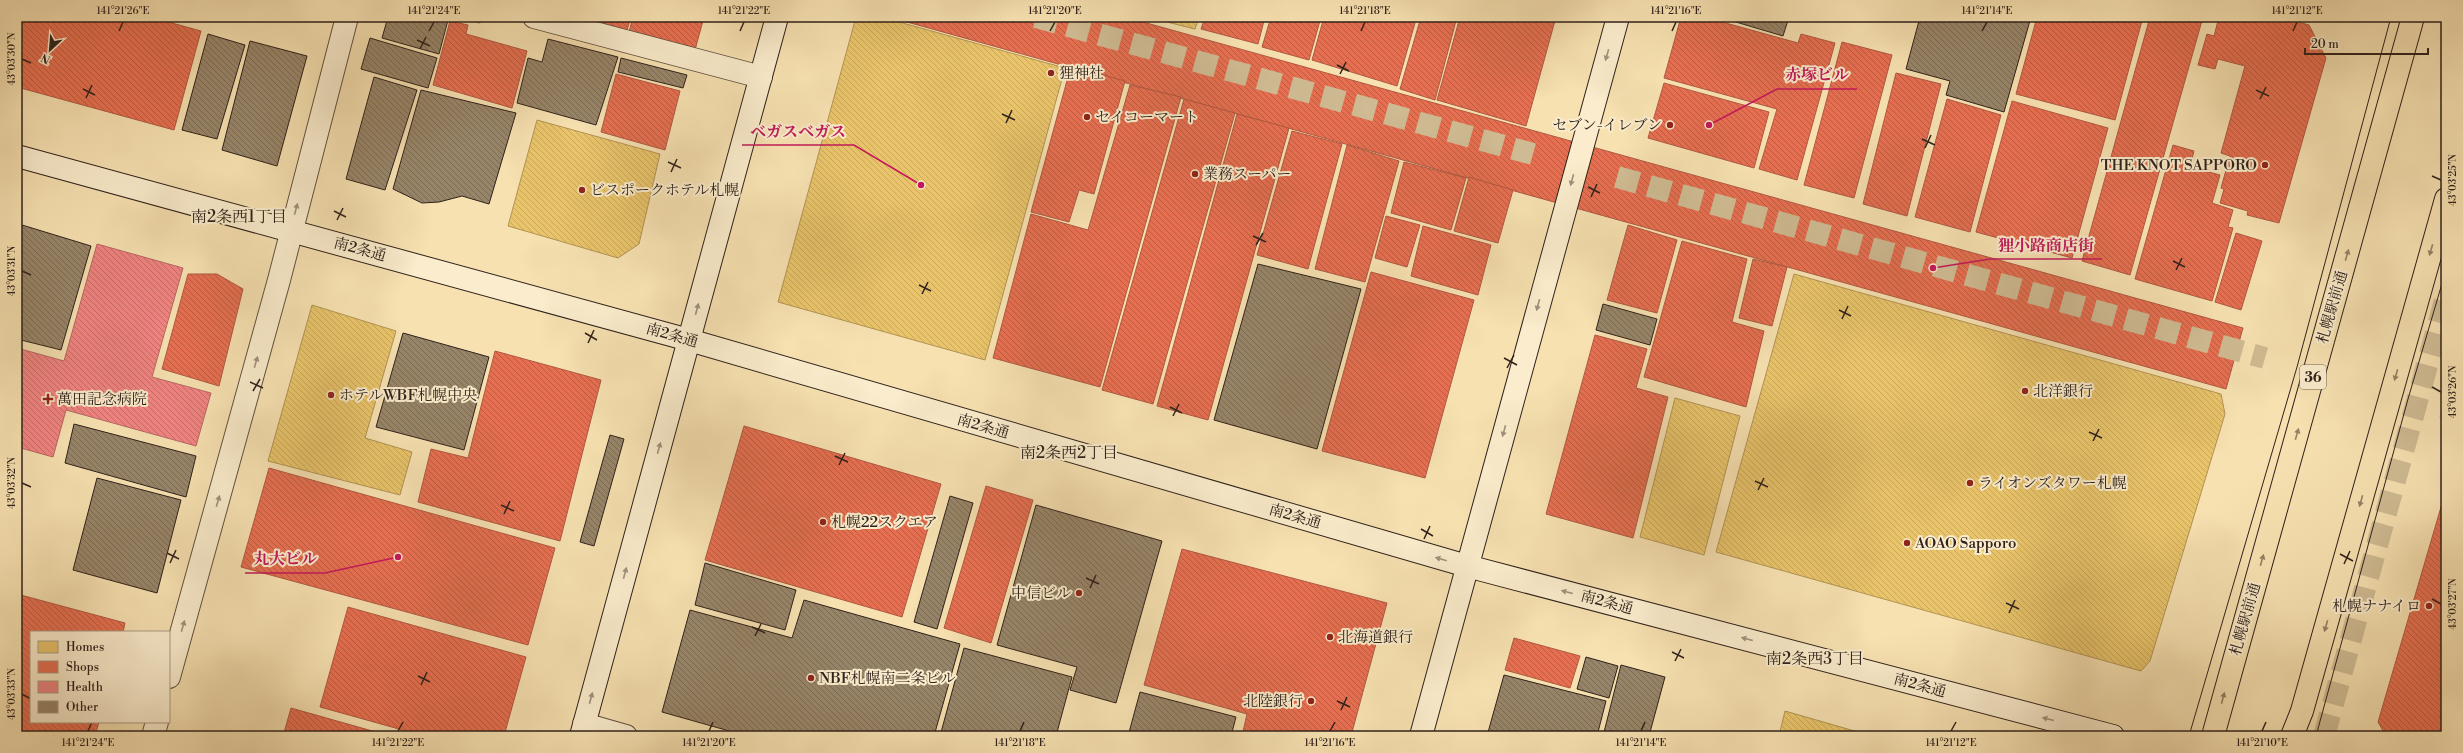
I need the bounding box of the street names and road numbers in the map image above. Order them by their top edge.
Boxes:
street label: 南2条通 [332,233,388,266]
street label: 札幌駅前通 [2313,268,2352,346]
street label: 南2条通 [643,319,700,352]
road number: 36 [2300,365,2326,389]
street label: 南2条通 [954,410,1011,443]
street label: 南2条通 [1266,500,1323,533]
street label: 札幌駅前通 [2226,580,2265,658]
street label: 南2条通 [1579,586,1635,619]
street label: 南2条通 [1892,669,1948,702]

